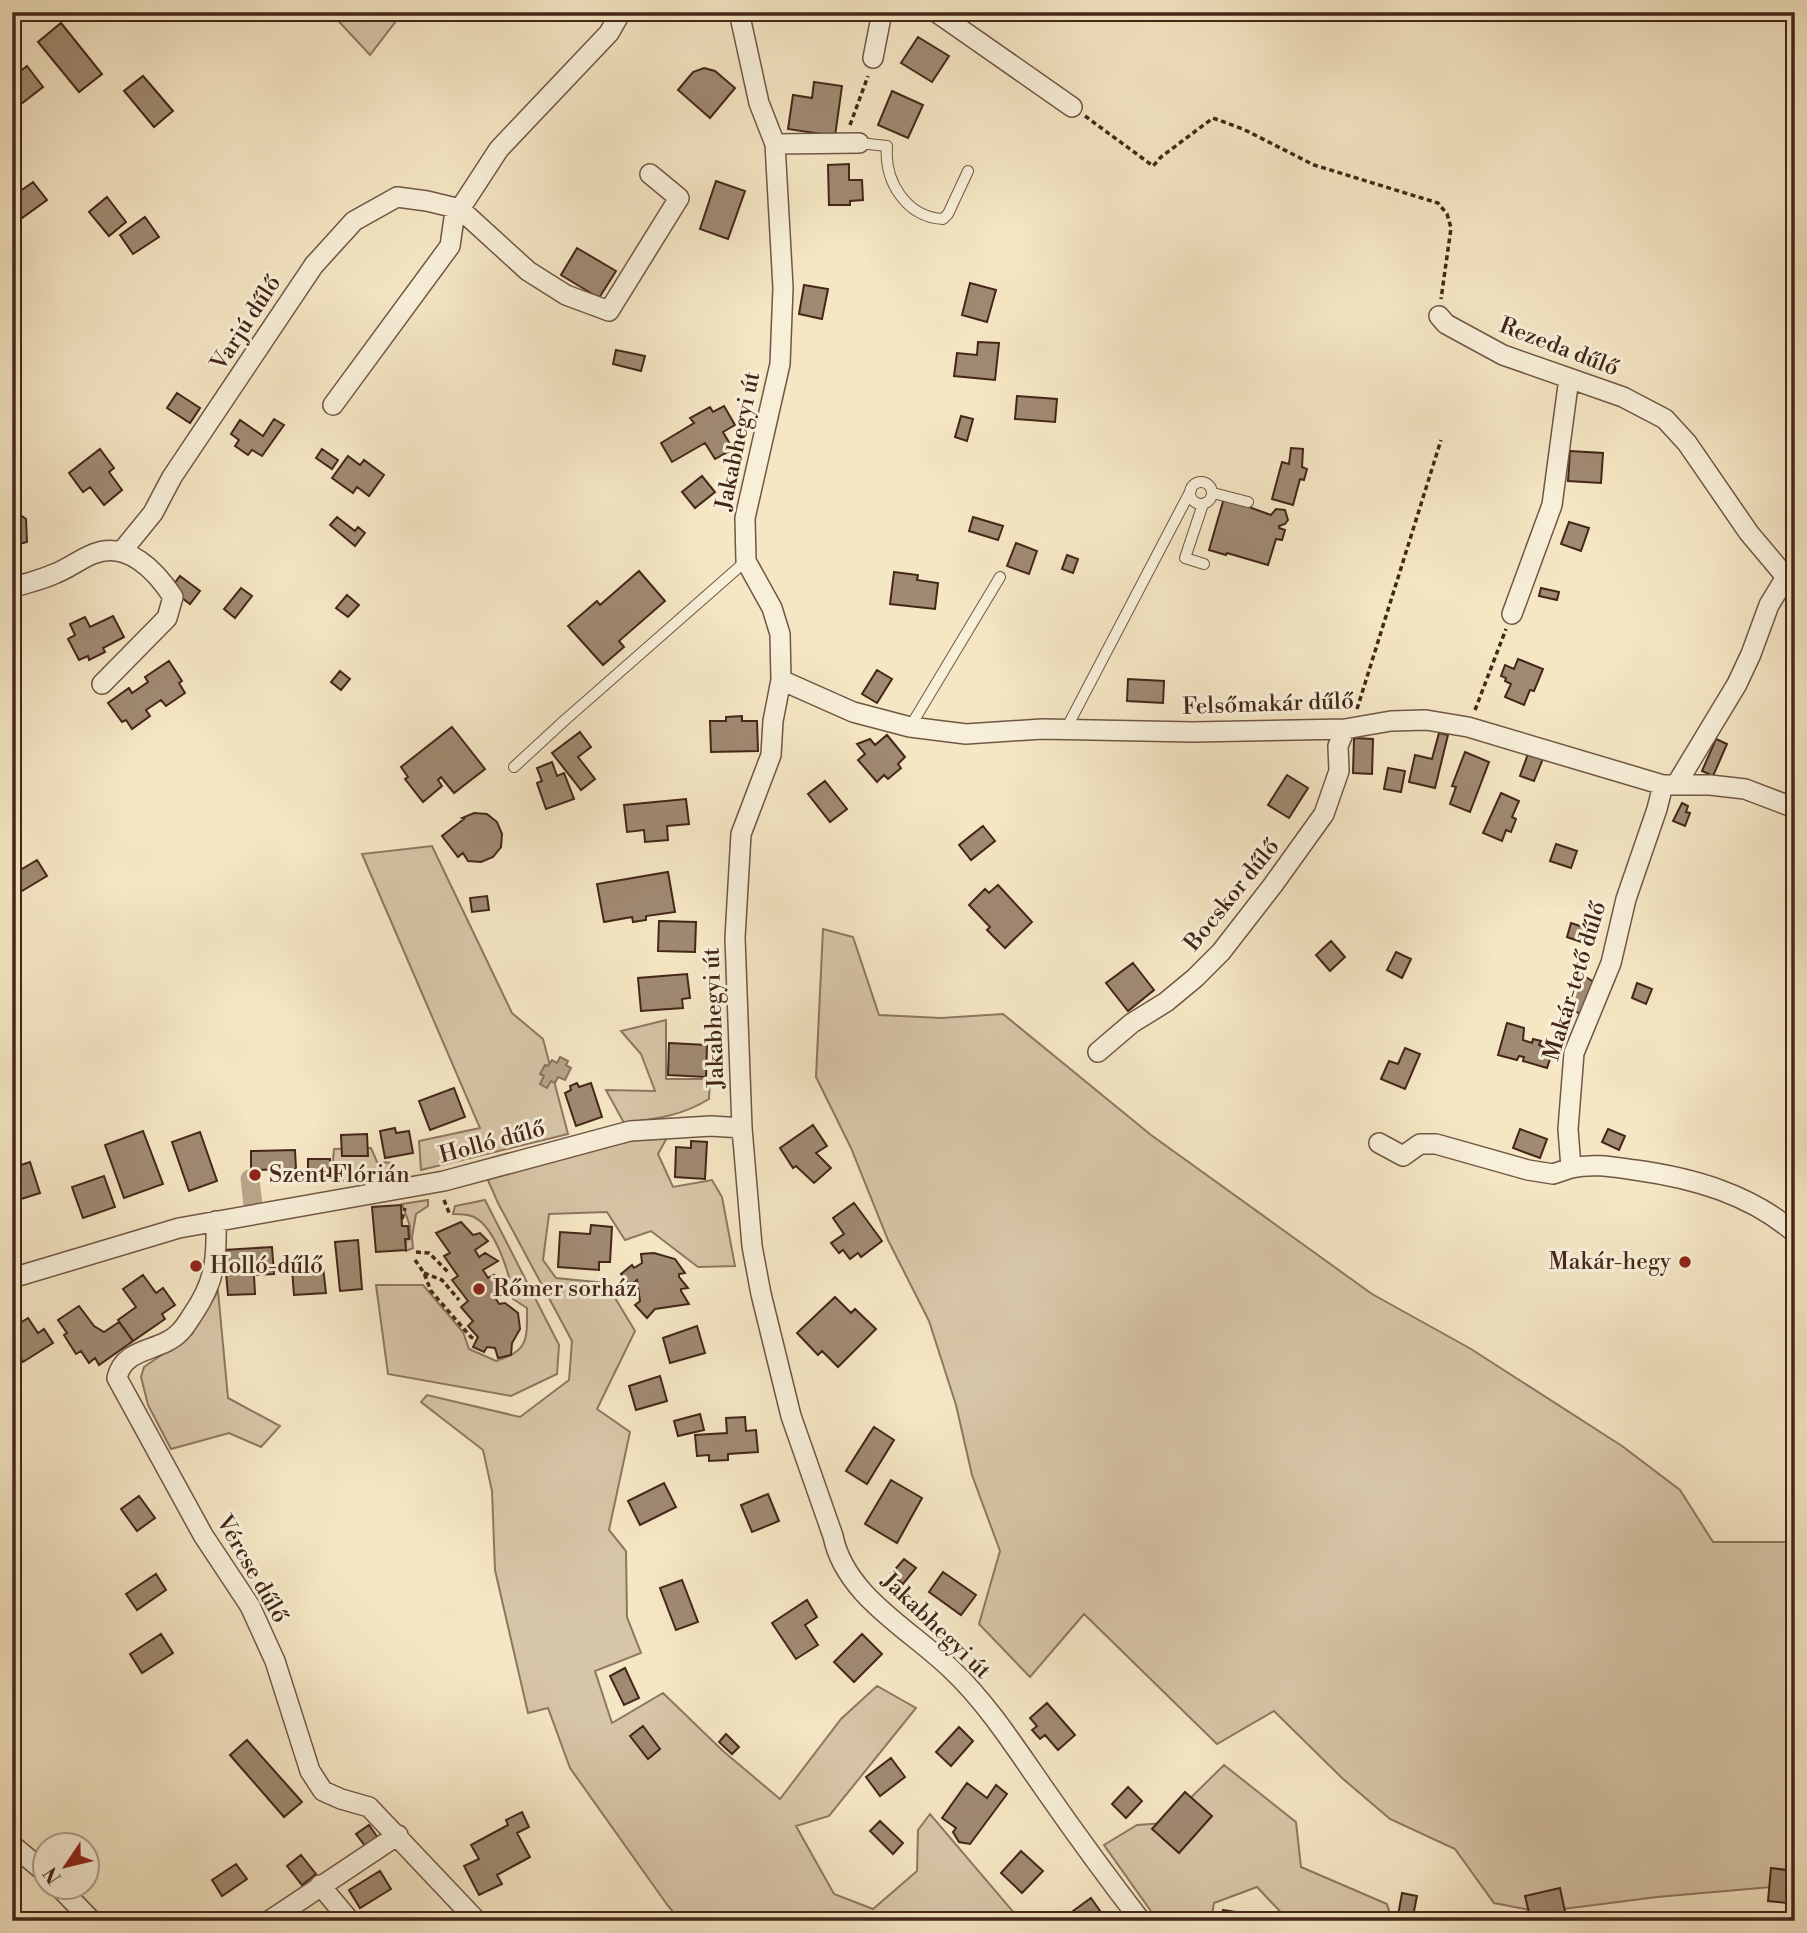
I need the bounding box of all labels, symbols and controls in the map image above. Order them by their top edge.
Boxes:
street label: Varjú dűlő [204,270,287,377]
street label: Rezeda dűlő [1495,311,1623,383]
street label: Jakabhegyi út [709,369,766,514]
street label: Felsőmakár dűlő [1182,687,1354,721]
street label: Bocskor dűlő [1178,833,1286,957]
street label: Makár-tető dűlő [1537,898,1613,1064]
street label: Jakabhegyi út [698,947,730,1090]
street label: Holló dűlő [436,1114,548,1170]
place label: Szent Flórián [269,1161,410,1189]
marker: Szent Flórián [247,1167,263,1183]
place label: Makár-hegy [1549,1248,1672,1276]
place label: Holló-dűlő [210,1252,323,1280]
marker: Makár-hegy [1677,1254,1693,1270]
marker: Holló-dűlő [188,1258,204,1274]
place label: Rőmer sorház [493,1275,637,1303]
marker: Rőmer sorház [471,1281,487,1297]
street label: Vércse dűlő [209,1509,294,1628]
street label: Jakabhegyi út [875,1566,996,1685]
north arrow [32,1832,102,1902]
text: N [39,1862,67,1888]

